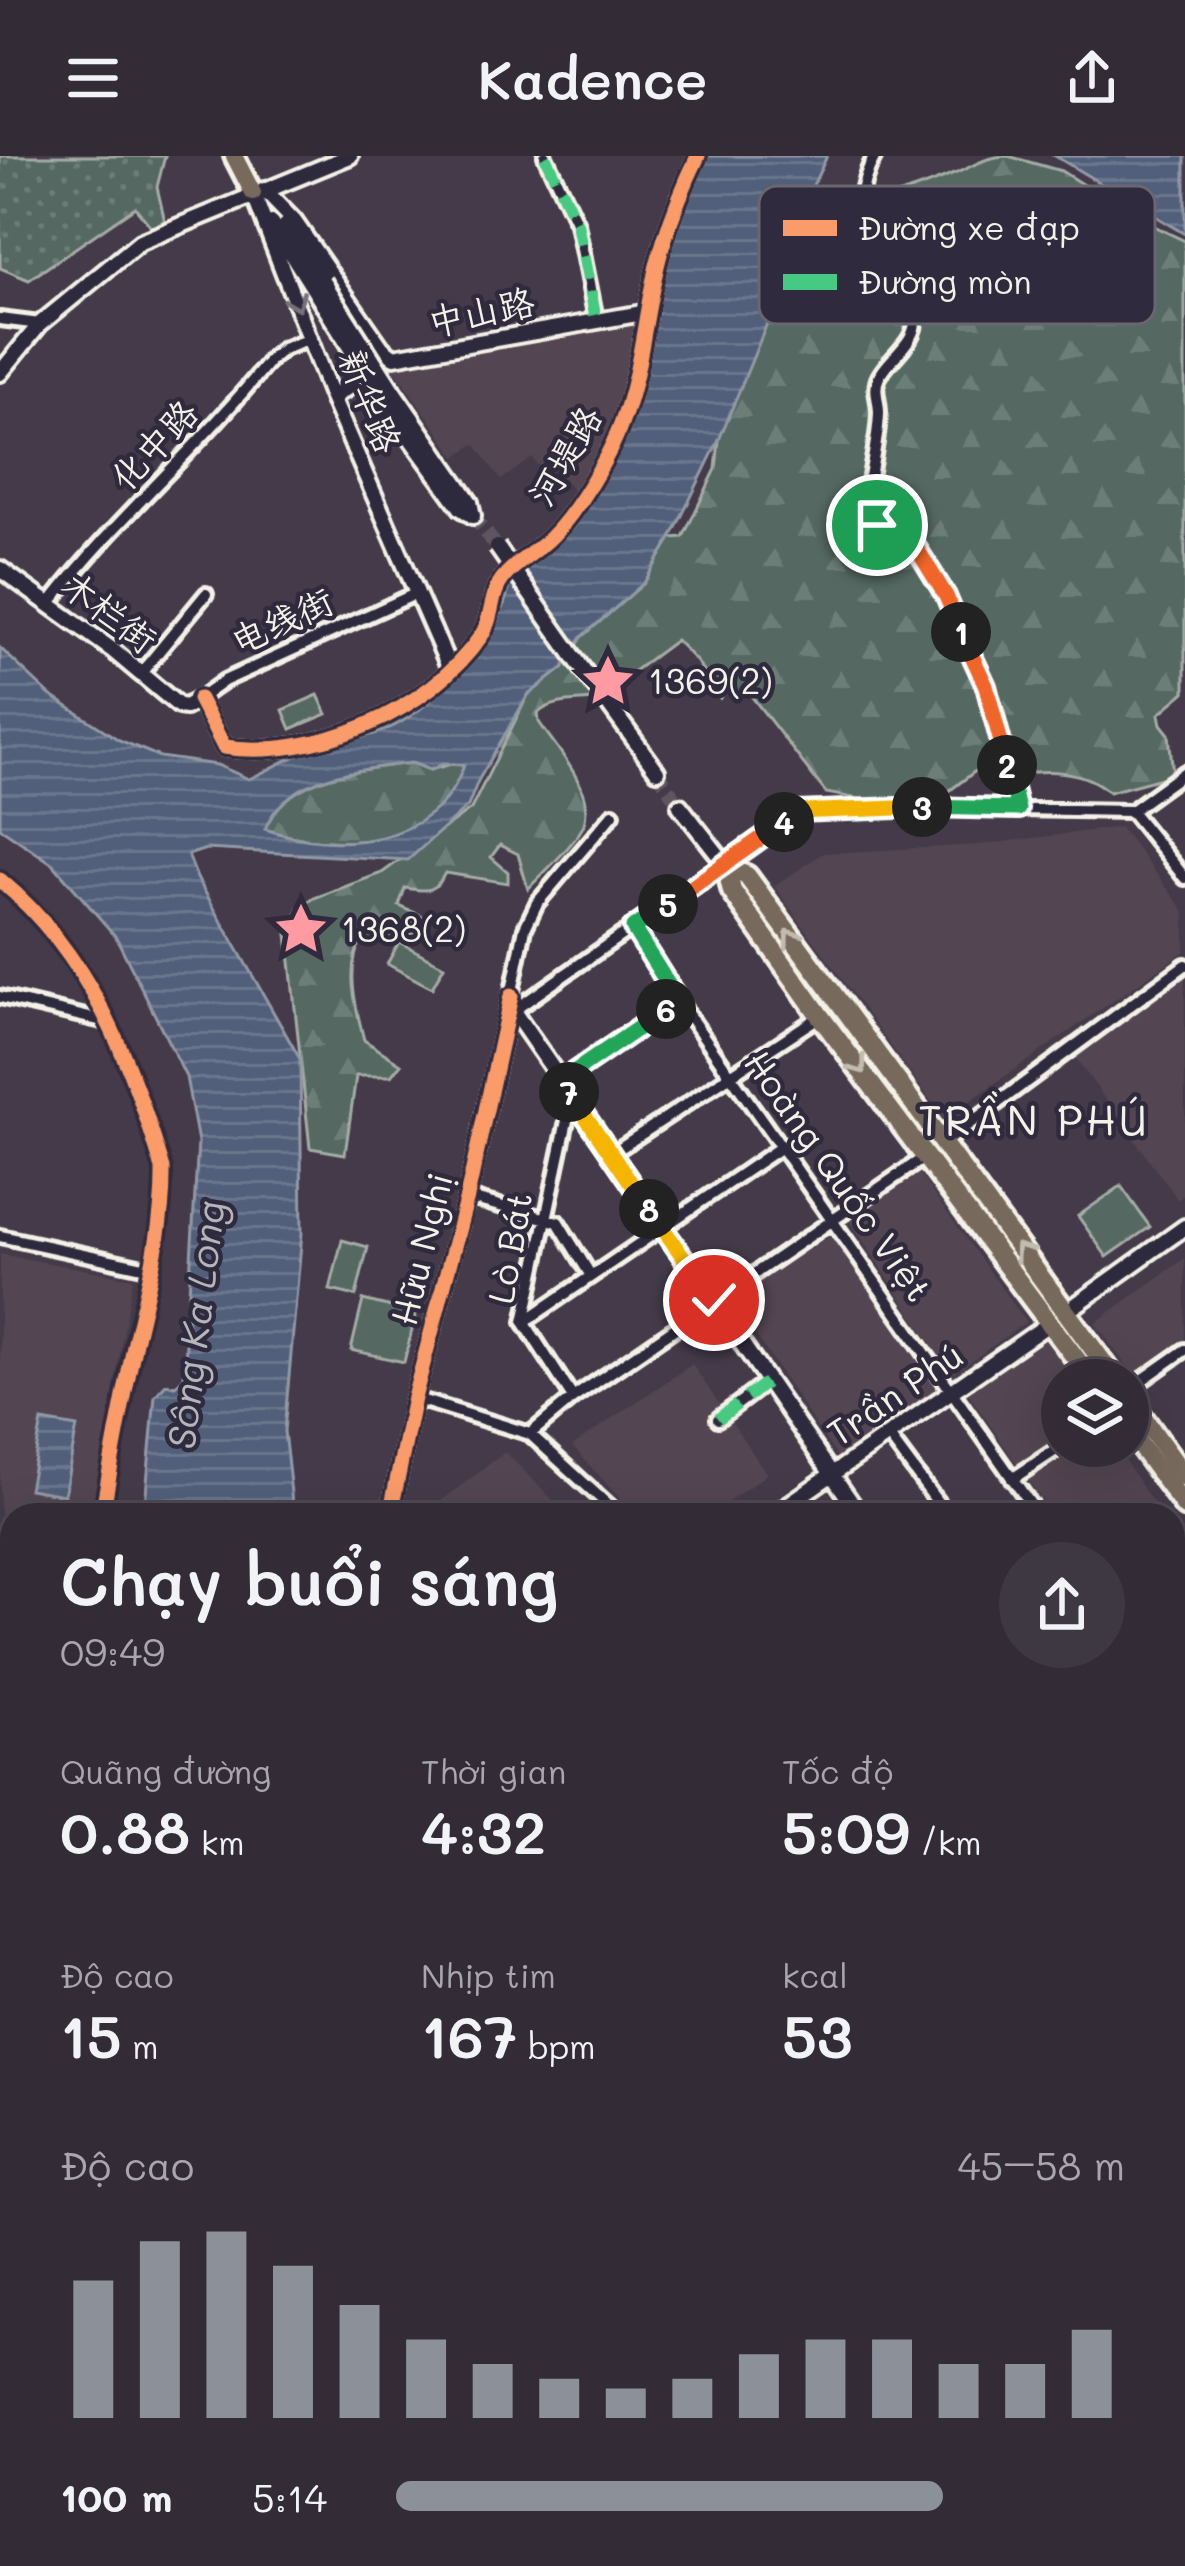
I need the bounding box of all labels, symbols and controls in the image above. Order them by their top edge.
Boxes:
text: Kadence [477,43,708,114]
icon: menu [60,45,126,111]
icon: share [1059,45,1125,111]
legend [759,186,1155,324]
text: Đường xe đạp [858,205,1080,248]
text: Đường mòn [858,259,1032,302]
street label: 中山路 [423,276,538,345]
one-way arrow [282,291,306,312]
street label: 新华路 [329,342,413,459]
street label: 化中路 [99,388,207,500]
street label: 河堤路 [516,397,611,514]
pin [826,474,928,576]
icon: arrive [844,492,910,558]
street label: 木栏街 [53,560,167,662]
street label: 电线街 [222,576,340,664]
pin: 1 [931,602,991,662]
text: 1 [954,610,968,653]
place icon: 1369(2) [579,652,637,710]
place label: 1369(2) [648,656,773,703]
pin: 2 [977,735,1037,795]
text: 2 [998,743,1016,786]
pin: 3 [892,777,952,837]
text: 3 [912,785,932,828]
pin: 4 [754,792,814,852]
text: 4 [774,800,794,843]
pin: 5 [638,874,698,934]
text: 5 [658,882,678,925]
place icon: 1368(2) [272,900,330,958]
place label: 1368(2) [341,904,466,951]
one-way arrow [784,929,806,950]
pin: 6 [636,979,696,1039]
text: 6 [656,987,676,1030]
street label: Hoàng Quốc Việt [735,1040,943,1310]
one-way arrow [845,1052,866,1074]
pin: 7 [539,1062,599,1122]
text: 7 [560,1070,578,1113]
district label: TRẦN PHÚ [918,1091,1150,1147]
street label: Hữu Nghị [379,1168,462,1330]
pin: 8 [619,1179,679,1239]
text: 8 [639,1187,659,1230]
street label: Lò Bát [476,1188,541,1307]
water label: Sông Ka Long [154,1198,236,1452]
one-way arrow [1014,1242,1036,1264]
pin [663,1249,765,1351]
icon: check [681,1267,747,1333]
street label: Trần Phú [817,1330,971,1455]
map controls [1041,1359,1149,1467]
button: layers [1041,1359,1149,1467]
text: Chạy buổi sáng [60,1537,559,1623]
button: share [999,1542,1125,1668]
text: 09:49 [60,1625,165,1676]
text: Quãng đường [60,1749,271,1792]
text: Thời gian [421,1749,566,1792]
text: Tốc độ [782,1749,893,1792]
text: 0.88 [60,1792,190,1870]
text: 4:32 [421,1792,546,1870]
text: 5:09 [782,1792,910,1870]
text: km [190,1820,244,1863]
text: /km [910,1820,982,1863]
text: Độ cao [60,1953,173,1996]
text: Nhịp tim [421,1953,556,1996]
text: kcal [782,1953,848,1996]
text: 15 [60,1996,122,2074]
text: 167 [421,1996,517,2074]
text: 53 [782,1996,853,2074]
text: m [122,2024,159,2067]
text: bpm [517,2024,596,2067]
text: Độ cao [60,2139,194,2190]
text: 45–58 m [958,2139,1125,2190]
text: 100 m [60,2471,172,2522]
text: 5:14 [252,2471,327,2522]

